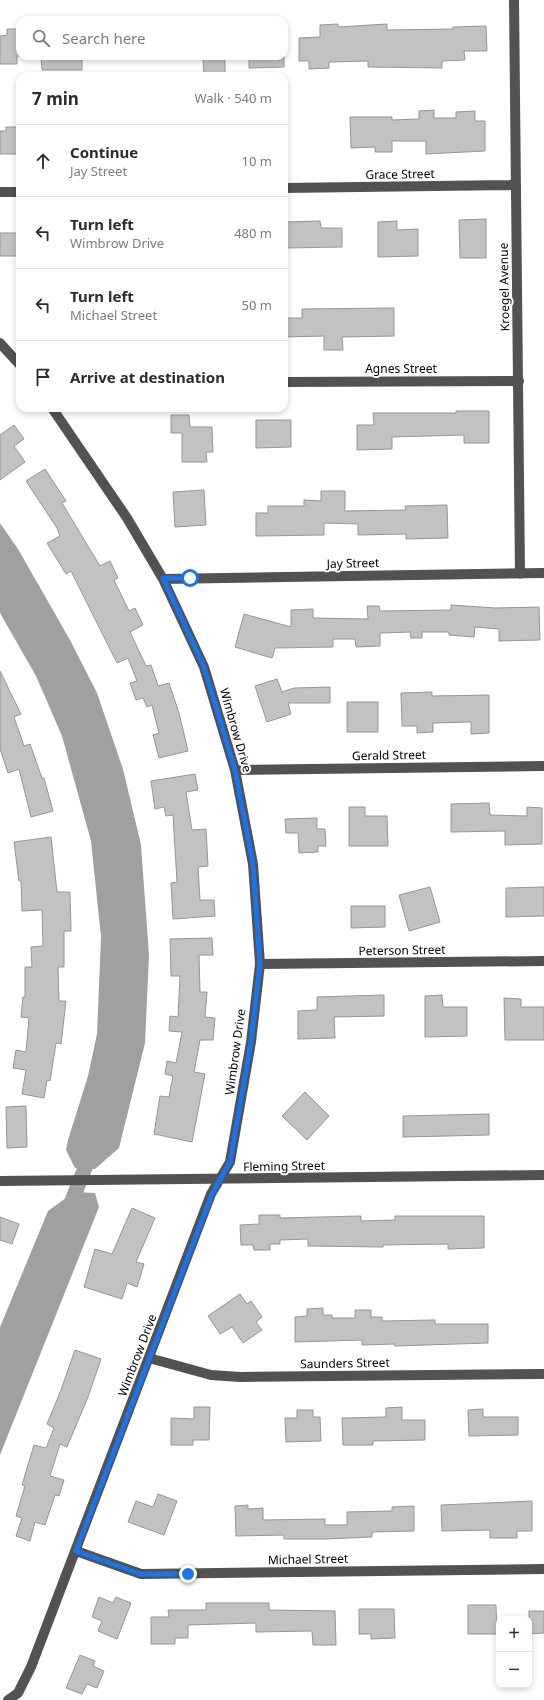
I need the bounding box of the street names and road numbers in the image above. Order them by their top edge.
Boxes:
street label: Grace Street [365,165,435,183]
street label: Kroegel Avenue [495,242,513,331]
street label: Agnes Street [365,360,437,377]
street label: Jay Street [325,554,380,572]
street label: Wimbrow Drive [216,686,256,774]
street label: Gerald Street [352,746,427,764]
street label: Peterson Street [358,941,446,959]
street label: Wimbrow Drive [221,1008,249,1096]
street label: Fleming Street [243,1157,326,1175]
street label: Wimbrow Drive [114,1311,161,1399]
street label: Saunders Street [300,1354,391,1372]
street label: Michael Street [268,1550,349,1568]

